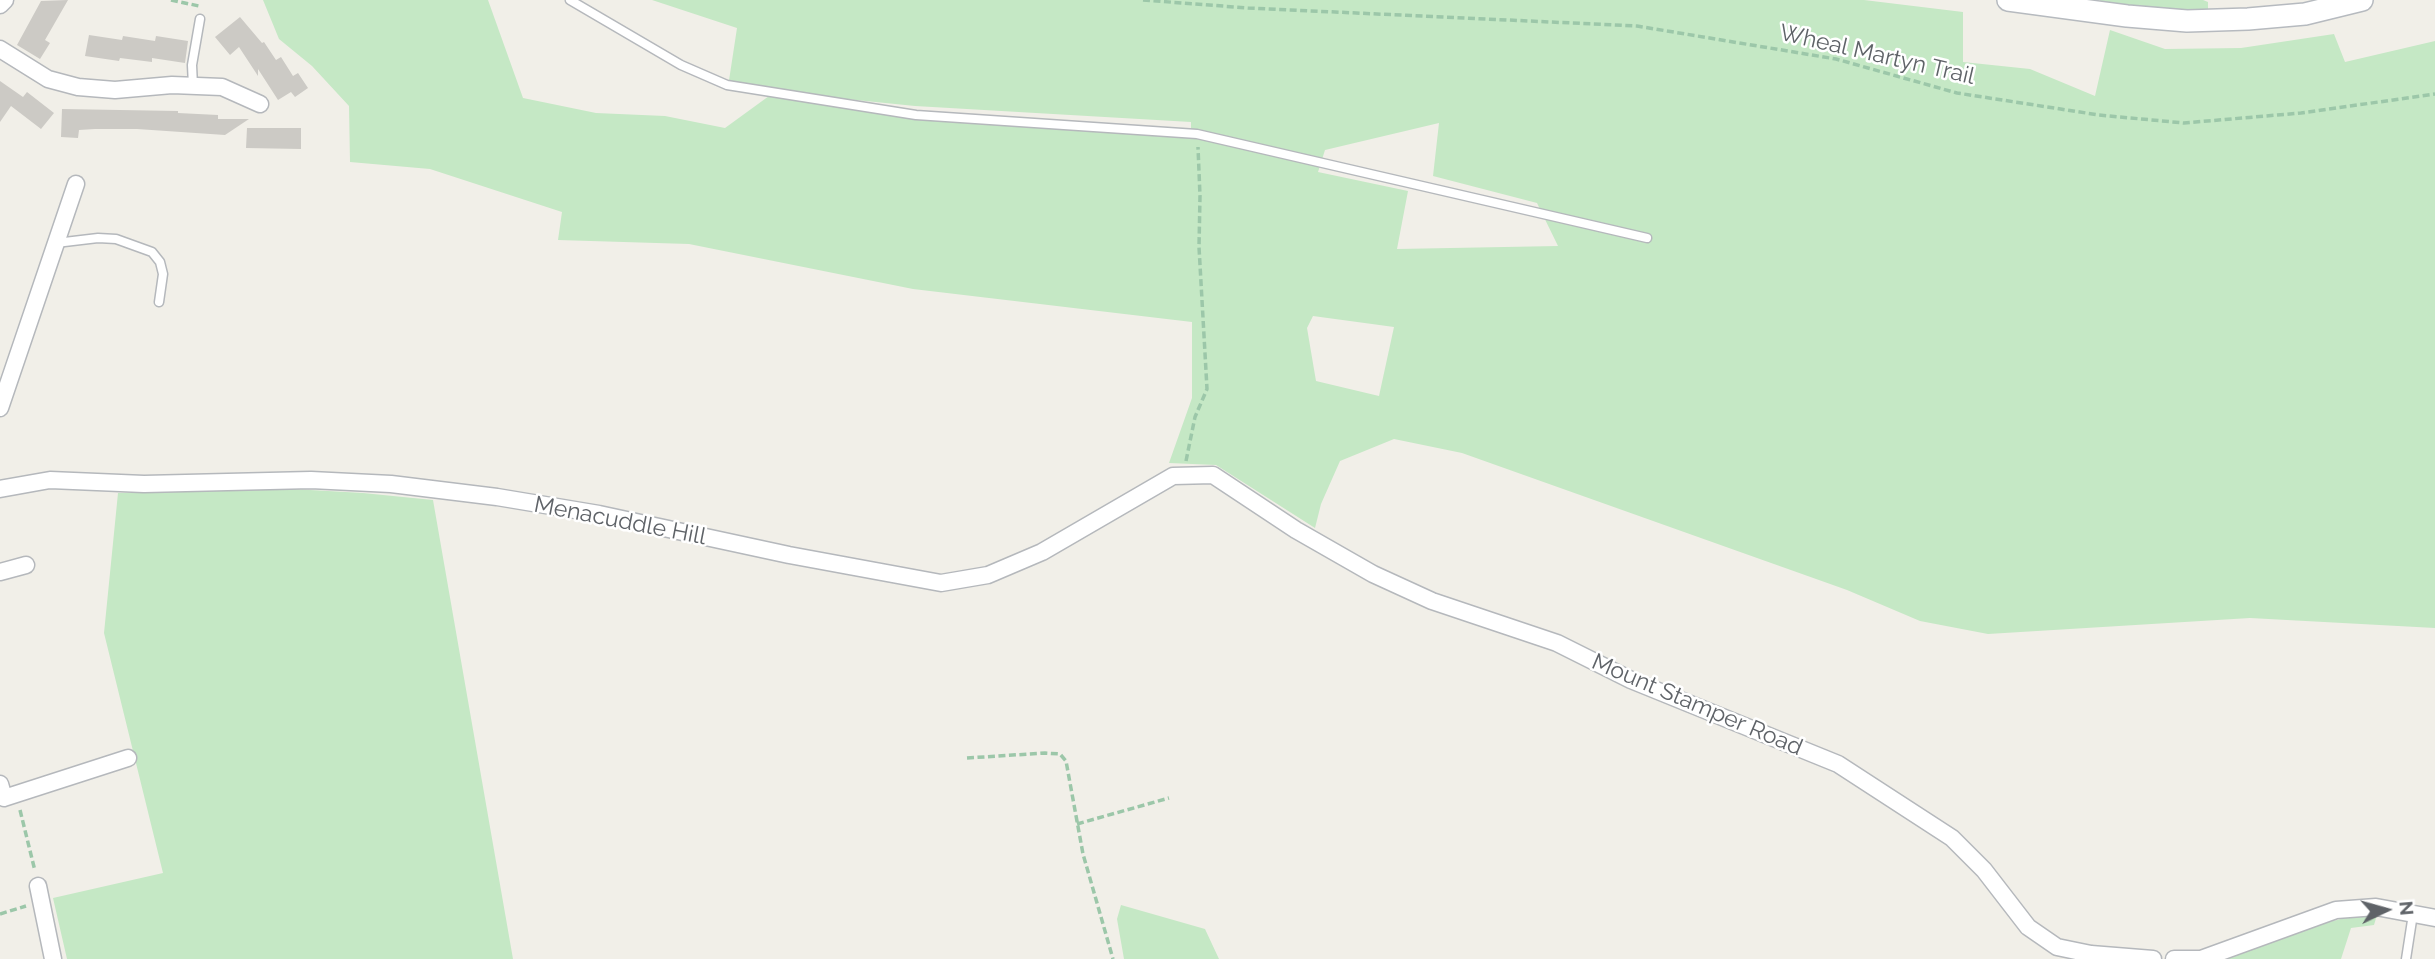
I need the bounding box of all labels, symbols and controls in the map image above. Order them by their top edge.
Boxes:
street label: Wheal Martyn Trail [1777,19,1977,91]
street label: Menacuddle Hill [532,491,708,551]
street label: Mount Stamper Road [1588,648,1806,762]
north arrow [2351,875,2421,945]
text: N [2395,900,2419,916]

